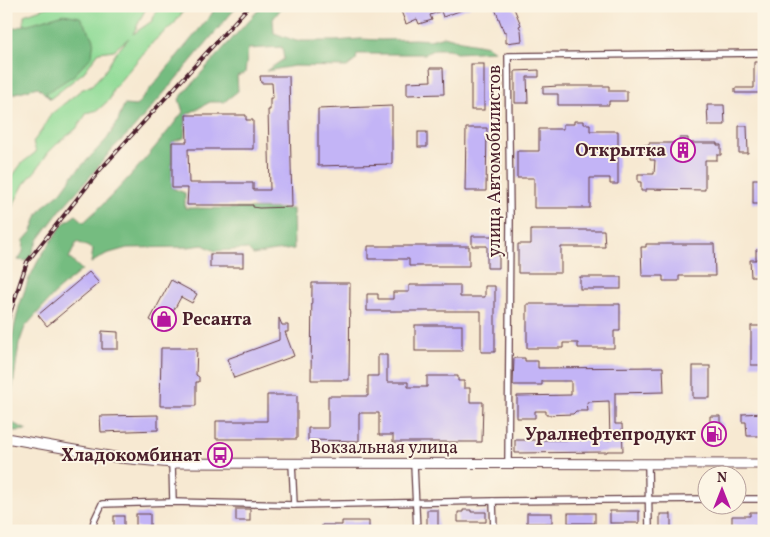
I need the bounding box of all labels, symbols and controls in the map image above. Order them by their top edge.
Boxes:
street label: улица Автомобилистов [483,65,508,257]
building icon: Открытка [670,137,696,163]
place label: Открытка [575,139,666,164]
shop icon: Ресанта [151,306,177,332]
place label: Ресанта [182,308,252,333]
fuel station icon: Уралнефтепродукт [701,421,727,447]
place label: Уралнефтепродукт [525,423,696,448]
street label: Вокзальная улица [310,436,458,461]
bus stop icon: Хладокомбинат [207,442,233,468]
place label: Хладокомбинат [61,444,202,469]
north arrow [698,464,748,514]
text: N [717,469,727,488]

